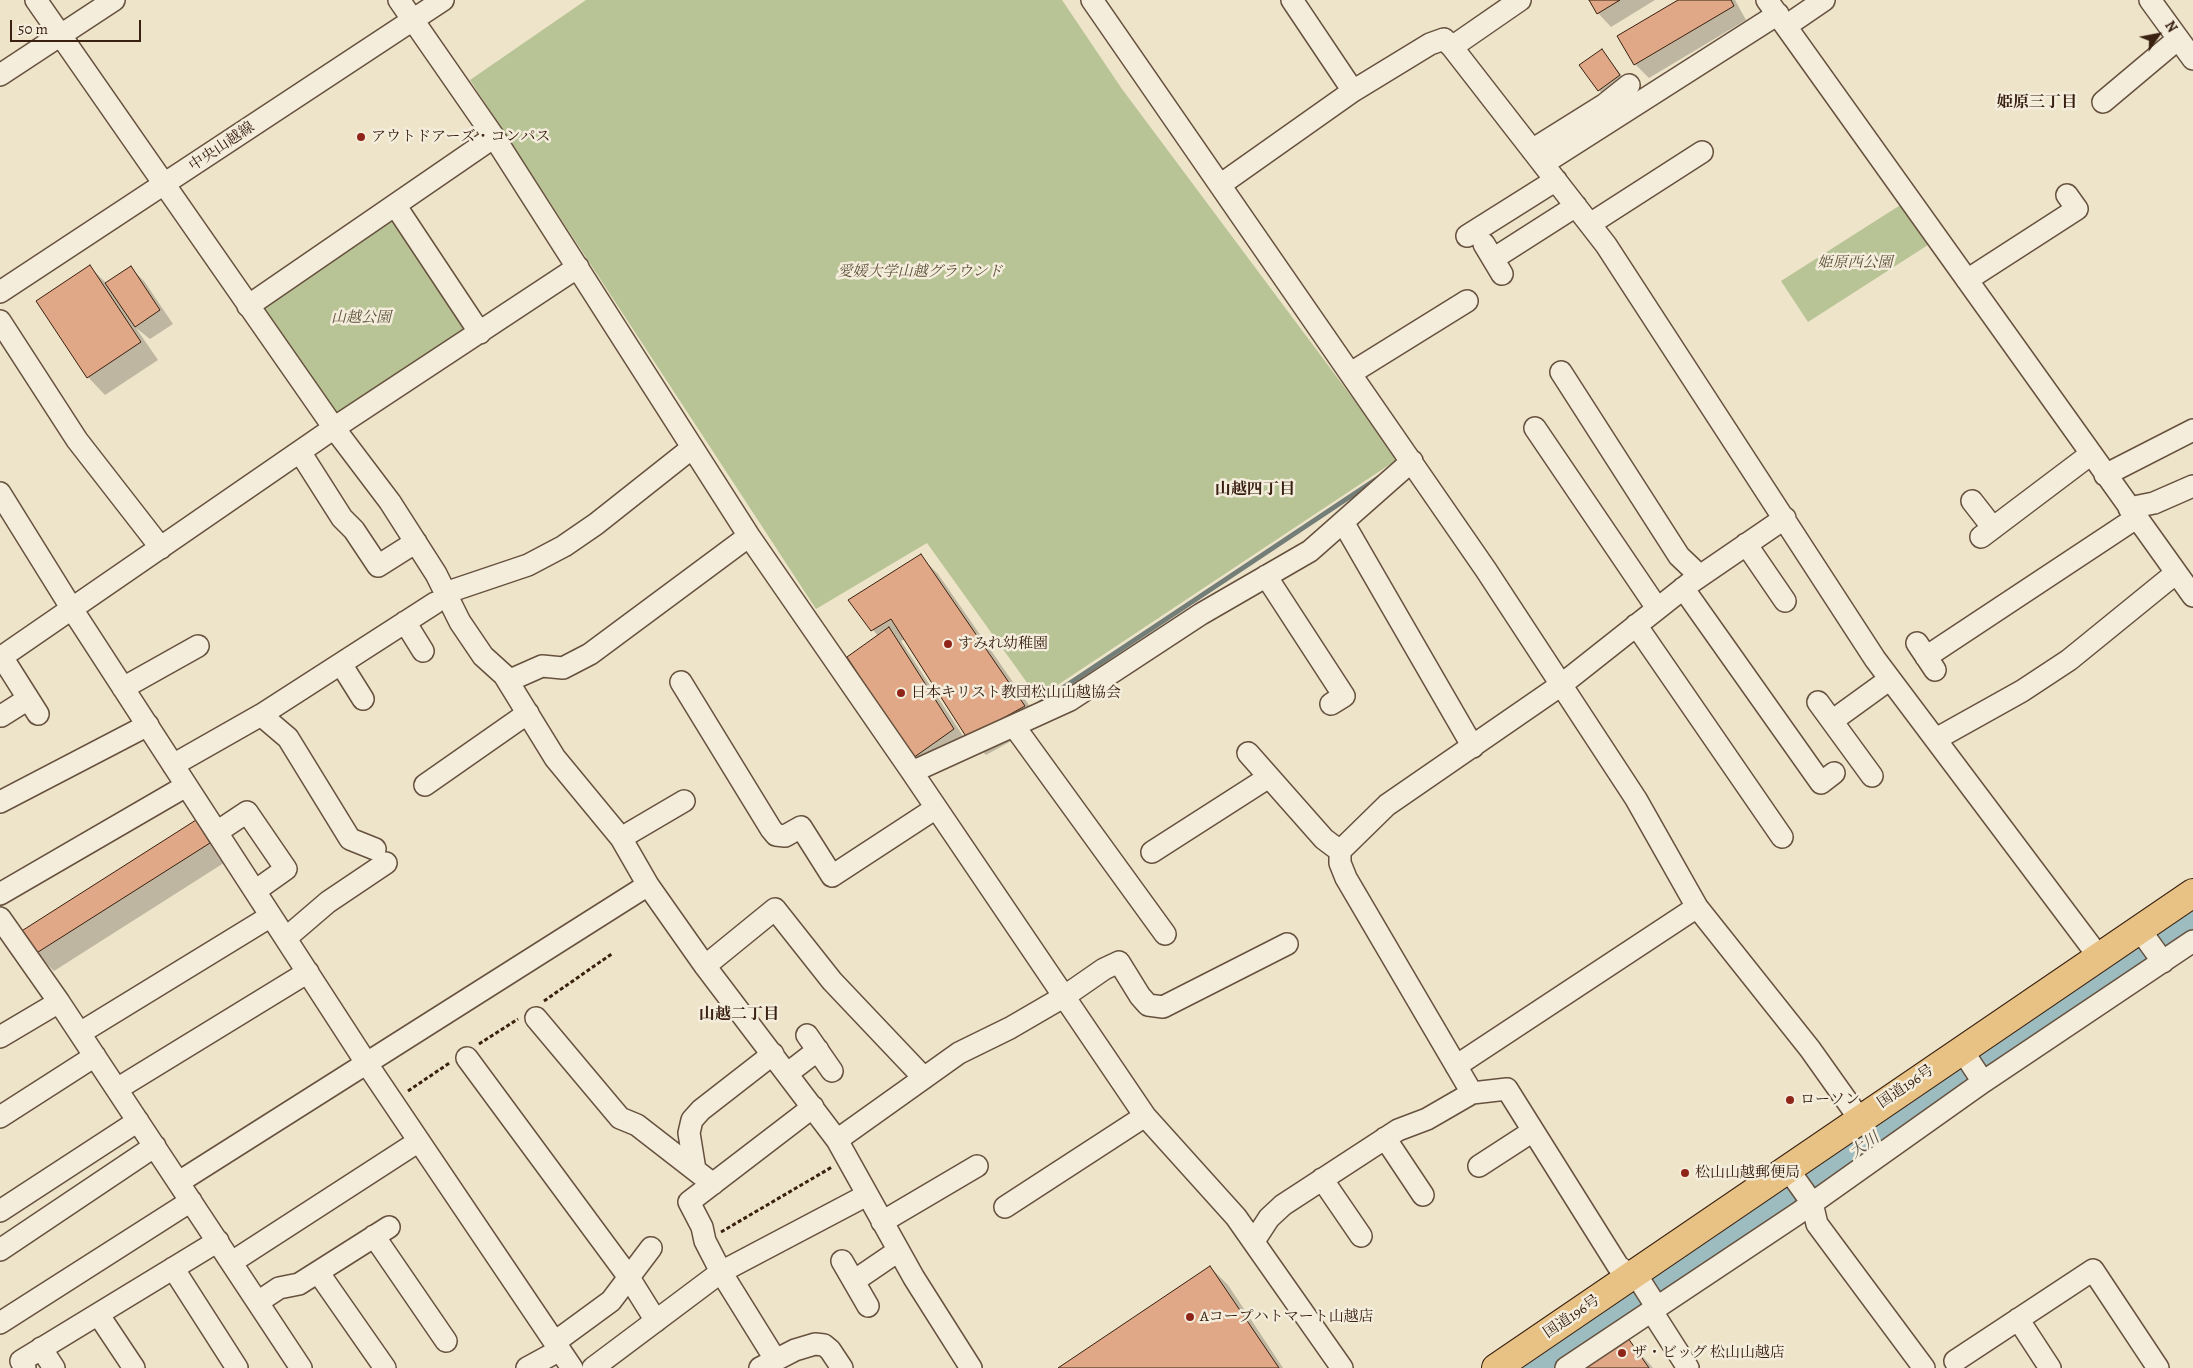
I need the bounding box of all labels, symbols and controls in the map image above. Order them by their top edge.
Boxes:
scale bar [12,10,144,42]
north arrow [2133,10,2183,60]
text: N [2160,17,2182,36]
text: 50 m [18,19,48,39]
district label: 姫原三丁目 [1997,93,2077,113]
street label: 中央山越線 [186,119,258,175]
place label: アウトドアーズ・コンパス [371,128,551,146]
marker: アウトドアーズ・コンパス [355,131,367,143]
park label: 姫原西公園 [1818,254,1892,272]
park label: 愛媛大学山越グラウンド [838,263,1002,281]
park label: 山越公園 [331,309,391,327]
district label: 山越四丁目 [1215,480,1295,500]
place label: すみれ幼稚園 [958,635,1048,653]
marker: すみれ幼稚園 [942,638,954,650]
place label: 日本キリスト教団松山山越協会 [911,684,1121,702]
marker: 日本キリスト教団松山山越協会 [895,687,907,699]
district label: 山越二丁目 [699,1005,779,1025]
street label: 国道196号 [1874,1062,1938,1112]
place label: ローソン [1800,1091,1860,1109]
marker: ローソン [1784,1094,1796,1106]
water label: 大川 [1846,1129,1884,1163]
place label: 松山山越郵便局 [1695,1164,1800,1182]
marker: 松山山越郵便局 [1679,1167,1691,1179]
street label: 国道196号 [1540,1292,1604,1342]
place label: Aコープハトマート山越店 [1200,1308,1374,1326]
marker: Aコープハトマート山越店 [1184,1311,1196,1323]
place label: ザ・ビッグ 松山山越店 [1632,1344,1785,1362]
marker: ザ・ビッグ 松山山越店 [1616,1347,1628,1359]

